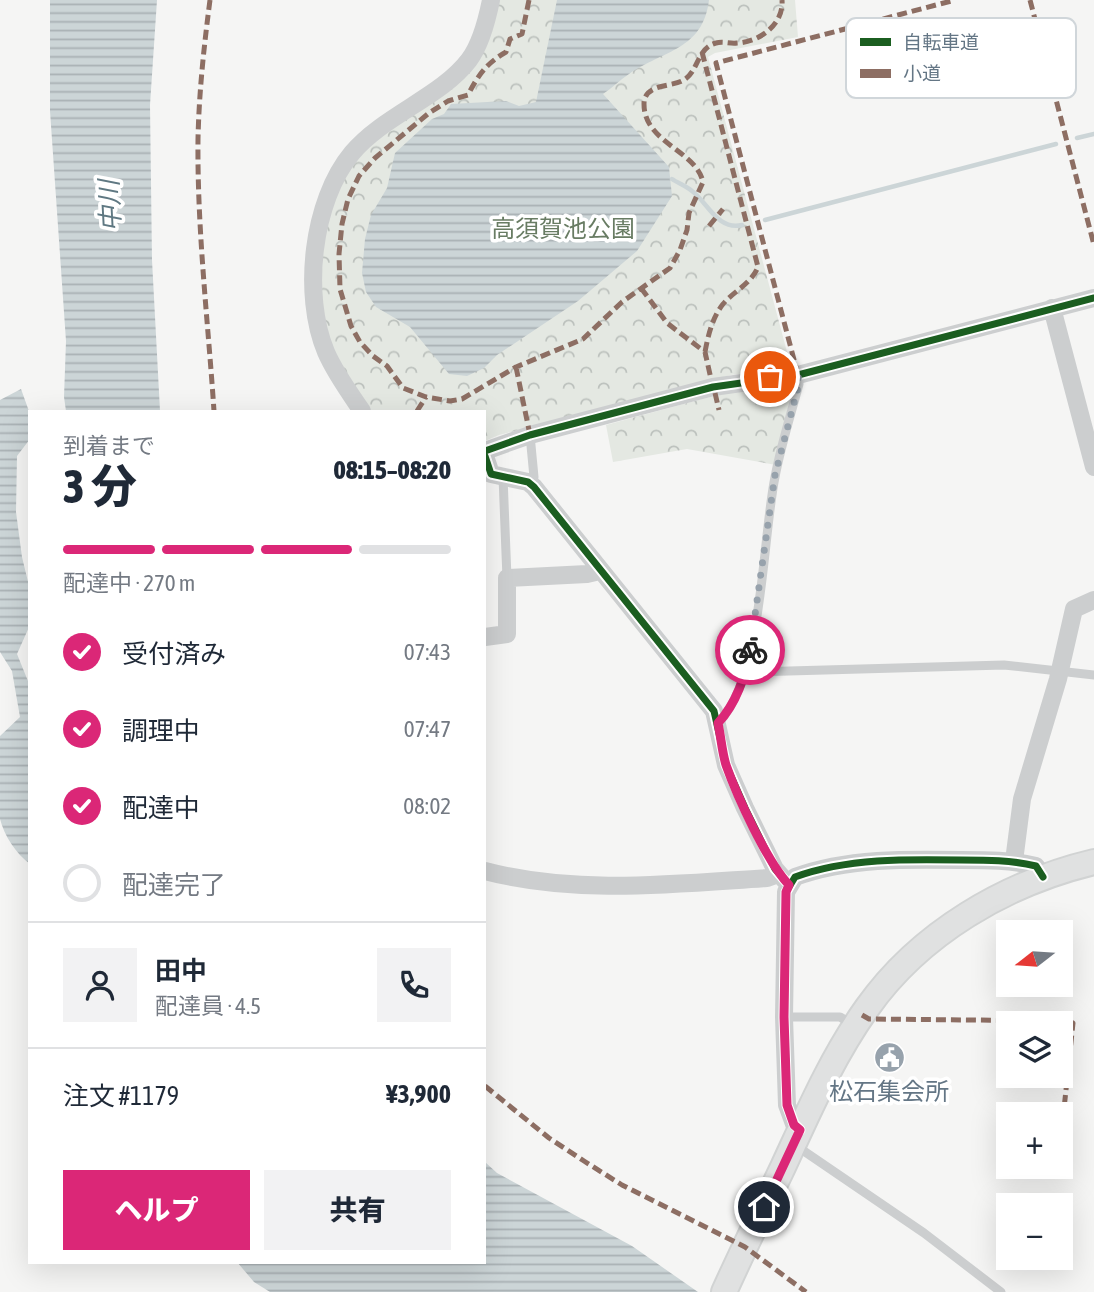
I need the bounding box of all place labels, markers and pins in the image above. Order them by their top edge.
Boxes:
pin [740,347,800,407]
public building icon: 松石集会所 [872,1041,906,1075]
place label: 松石集会所 [829,1078,949,1105]
pin [734,1177,794,1237]

